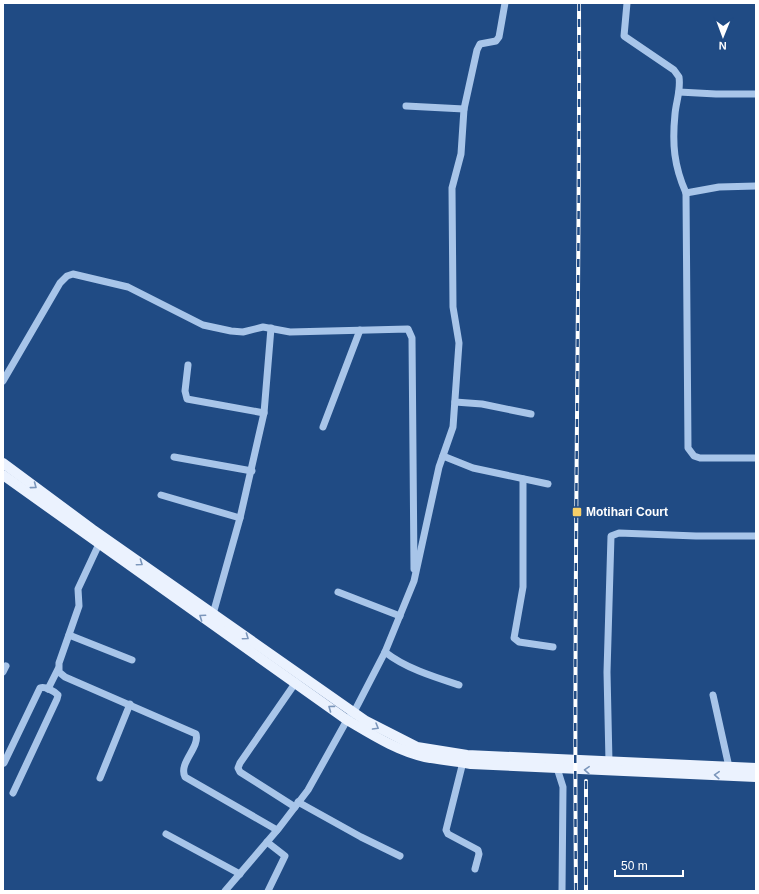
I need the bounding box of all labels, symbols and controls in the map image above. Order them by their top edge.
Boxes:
north arrow [703,16,743,56]
text: N [719,40,727,52]
one-way arrow [30,482,37,489]
place label: Motihari Court [586,505,668,519]
marker: Motihari Court [571,506,583,518]
one-way arrow [135,558,142,565]
one-way arrow [199,615,206,622]
one-way arrow [242,632,249,640]
one-way arrow [328,705,335,712]
one-way arrow [372,723,379,730]
one-way arrow [584,765,590,774]
one-way arrow [714,771,720,780]
scale bar [615,852,683,878]
text: 50 m [621,859,648,873]

